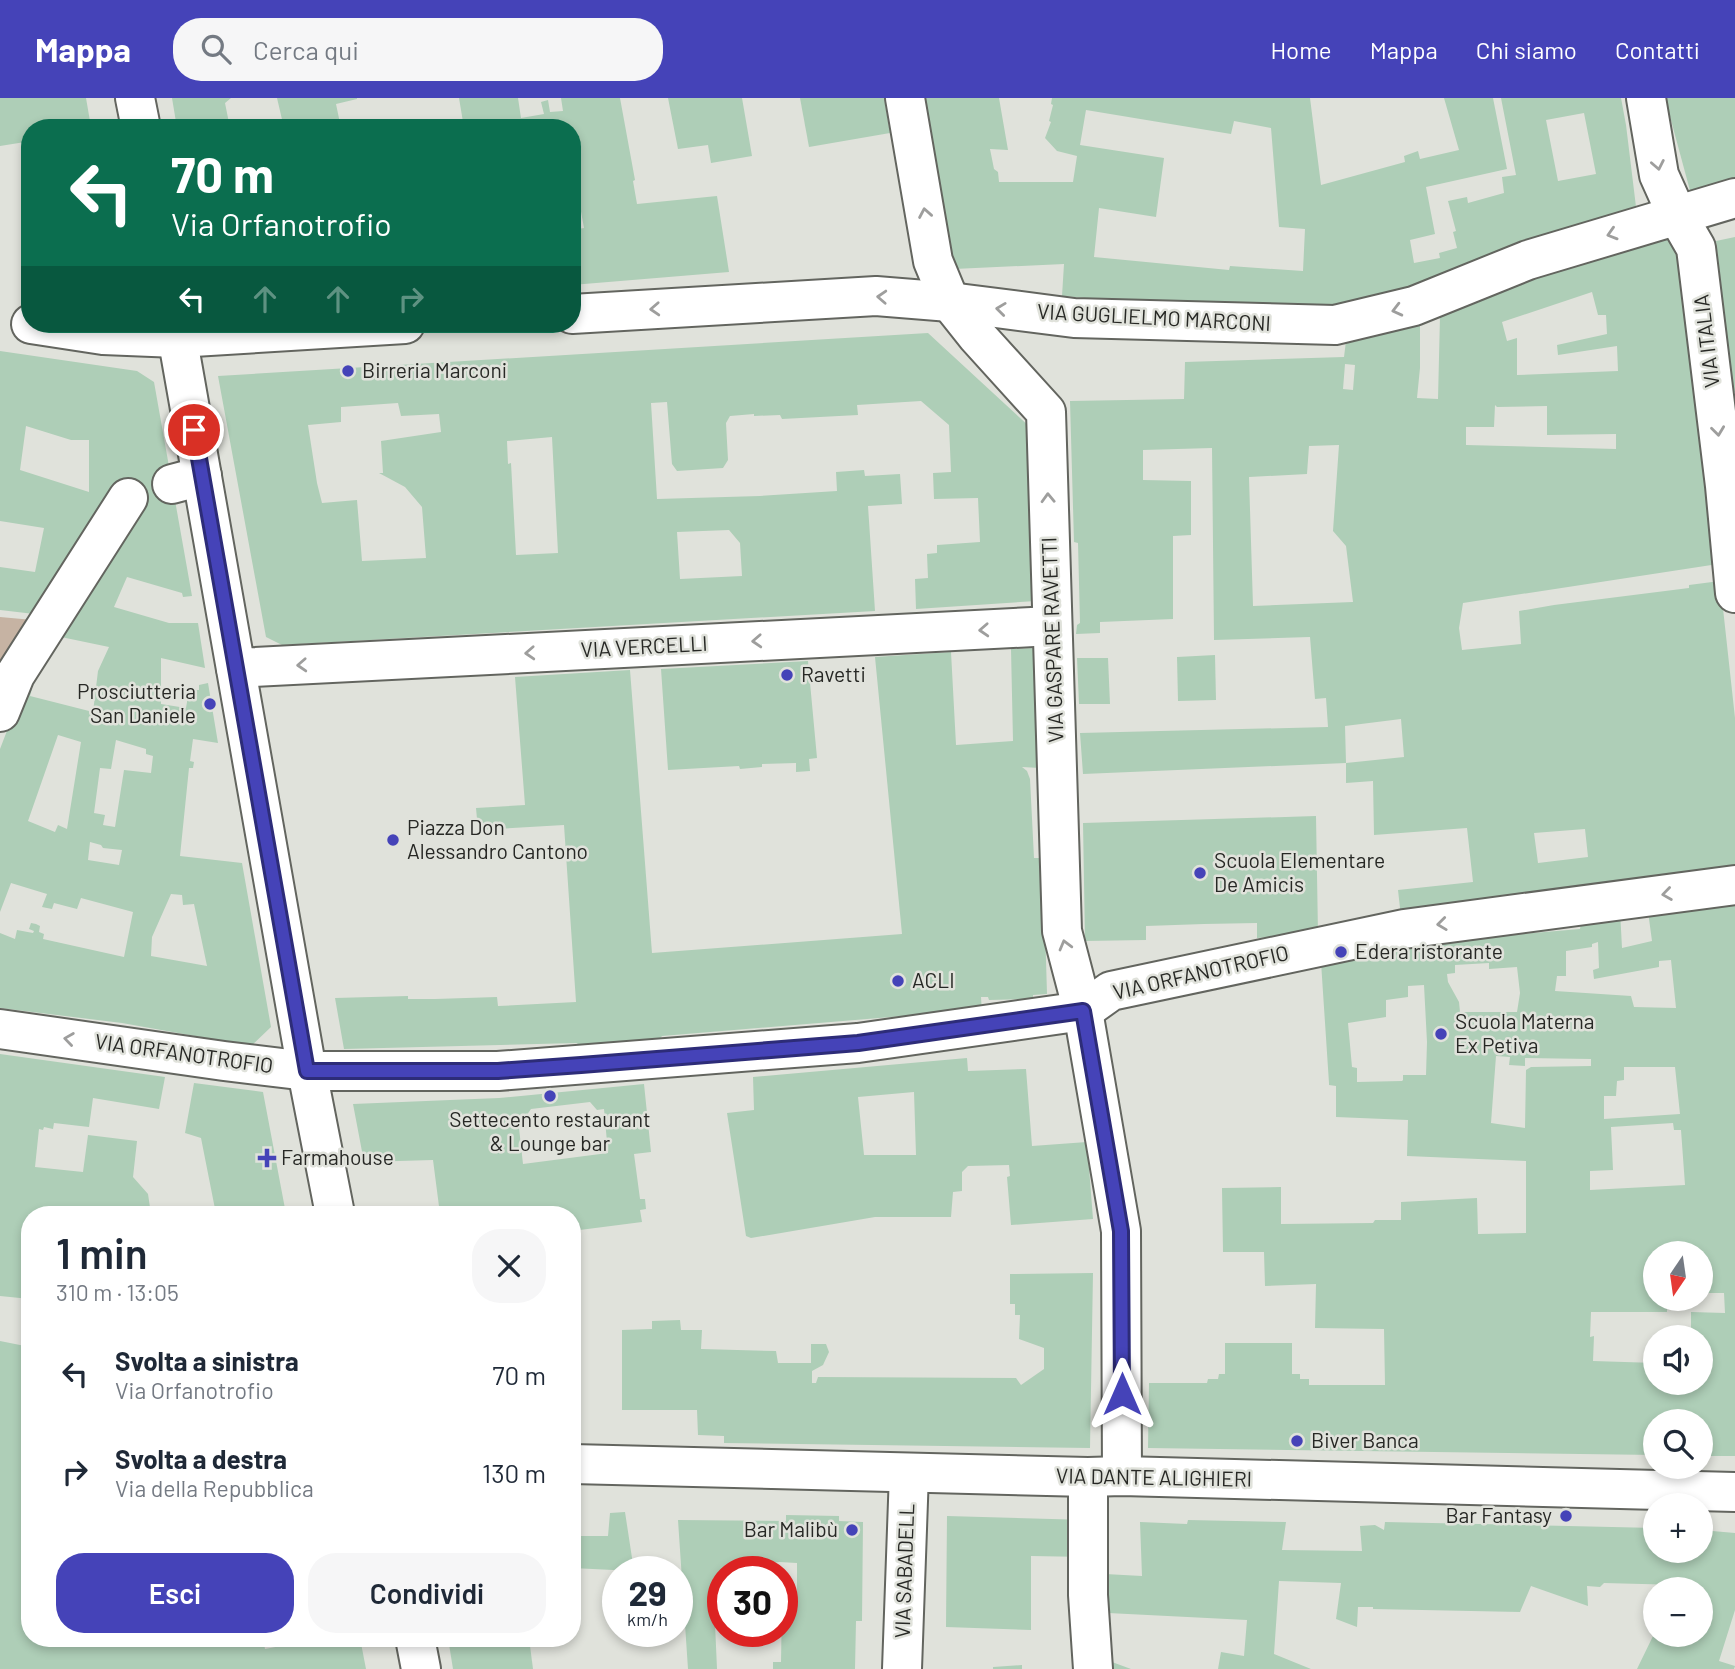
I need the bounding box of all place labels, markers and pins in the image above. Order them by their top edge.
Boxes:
place label: Birreria Marconi [362,357,507,382]
marker: Birreria Marconi [340,363,356,379]
pin [164,400,224,460]
place label: Ravetti [801,661,866,686]
marker: Ravetti [779,667,795,683]
place label: Prosciutteria San Daniele [77,678,196,727]
marker: Prosciutteria San Daniele [202,696,218,712]
place label: Piazza Don Alessandro Cantono [407,814,588,863]
marker: Piazza Don Alessandro Cantono [385,832,401,848]
place label: Scuola Elementare De Amicis [1214,847,1385,896]
marker: Scuola Elementare De Amicis [1192,865,1208,881]
place label: Edera ristorante [1355,938,1503,963]
marker: Edera ristorante [1333,944,1349,960]
place label: ACLI [912,967,955,992]
marker: ACLI [890,973,906,989]
place label: Scuola Materna Ex Petiva [1455,1008,1595,1057]
marker: Scuola Materna Ex Petiva [1433,1026,1449,1042]
marker: Settecento restaurant & Lounge bar [542,1088,558,1104]
place label: Settecento restaurant & Lounge bar [449,1106,651,1155]
place label: Farmahouse [281,1144,394,1169]
marker: Farmahouse [259,1150,275,1166]
place label: Biver Banca [1311,1427,1419,1452]
marker: Biver Banca [1289,1433,1305,1449]
place label: Bar Fantasy [1446,1502,1552,1527]
marker: Bar Fantasy [1558,1508,1574,1524]
place label: Bar Malibù [744,1516,838,1541]
marker: Bar Malibù [844,1522,860,1538]

